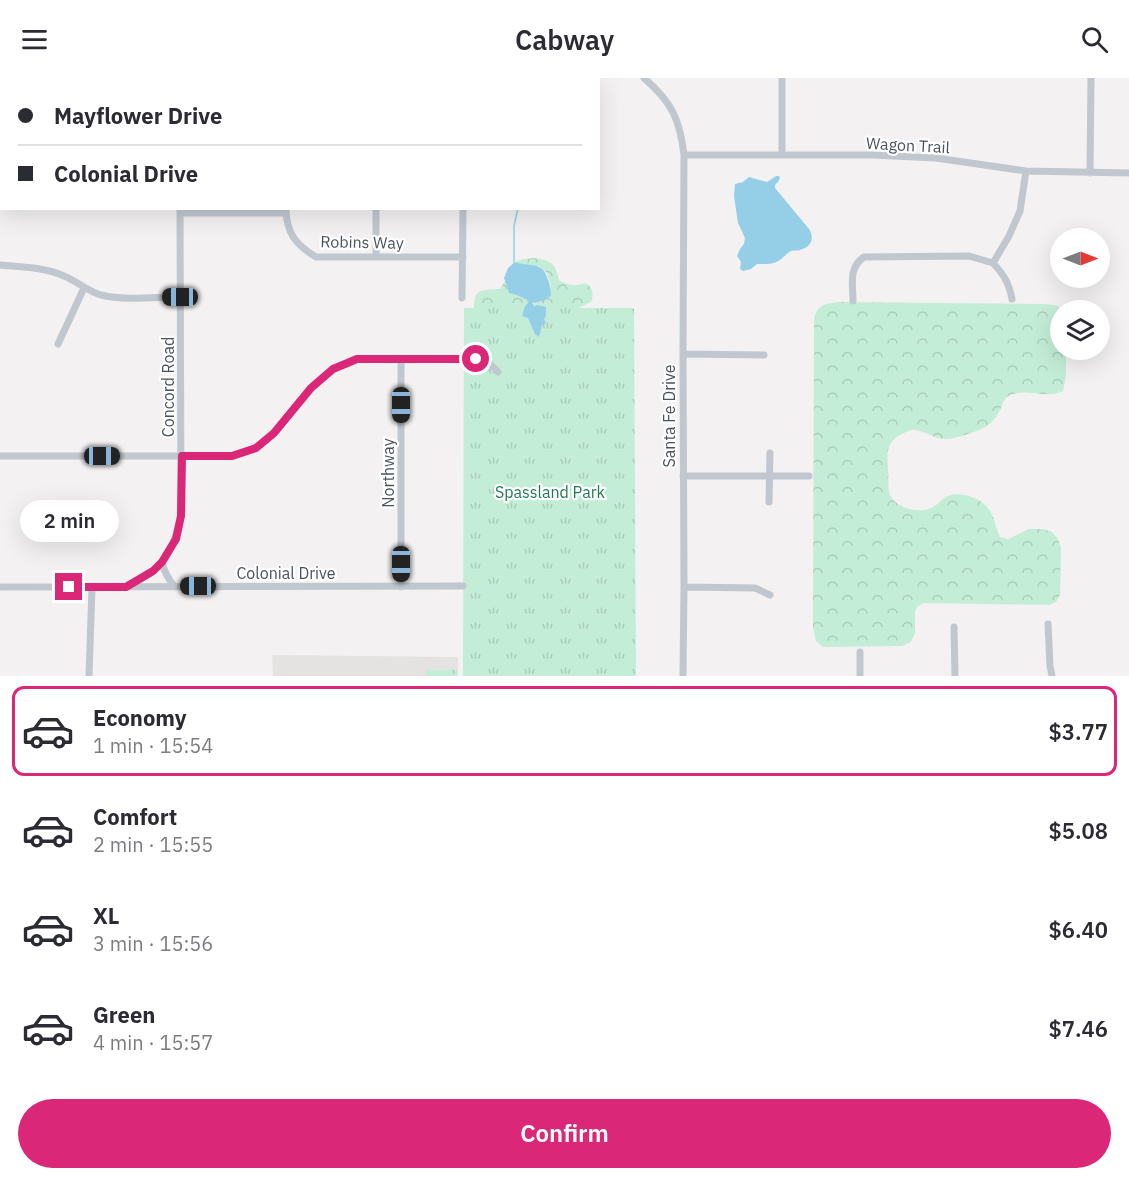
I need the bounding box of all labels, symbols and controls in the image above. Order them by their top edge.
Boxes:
text: Cabway [515,22,614,57]
icon: menu [18,23,51,56]
icon: search [1078,23,1111,56]
text: Mayflower Drive [54,101,222,130]
street label: Wagon Trail [866,133,950,157]
text: Colonial Drive [54,159,198,188]
north arrow [1050,228,1110,288]
map controls [1050,228,1110,360]
street label: Robins Way [320,231,404,253]
car [162,288,198,306]
button: layers [1050,300,1110,360]
street label: Concord Road [158,337,178,437]
route start [462,345,489,372]
street label: Santa Fe Drive [659,364,679,468]
car [392,387,410,423]
street label: Northway [378,438,398,508]
car [84,447,120,465]
park label: Spassland Park [495,482,606,502]
callout: 2 min [20,500,118,542]
text: 2 min [44,507,95,534]
car [392,546,410,582]
street label: Colonial Drive [236,563,336,583]
route end [55,573,82,600]
car [180,577,216,595]
text: Economy [93,703,187,732]
icon: car [21,704,75,758]
text: $3.77 [1049,717,1108,746]
text: 1 min · 15:54 [93,732,213,759]
text: Comfort [93,802,177,831]
icon: car [21,803,75,857]
text: $5.08 [1049,816,1108,845]
text: 2 min · 15:55 [93,831,213,858]
text: XL [93,901,119,930]
icon: car [21,902,75,956]
text: $6.40 [1049,915,1108,944]
text: 3 min · 15:56 [93,930,213,957]
text: Green [93,1000,155,1029]
icon: car [21,1001,75,1055]
text: $7.46 [1049,1014,1108,1043]
text: 4 min · 15:57 [93,1029,213,1056]
button: Confirm [18,1099,1111,1168]

